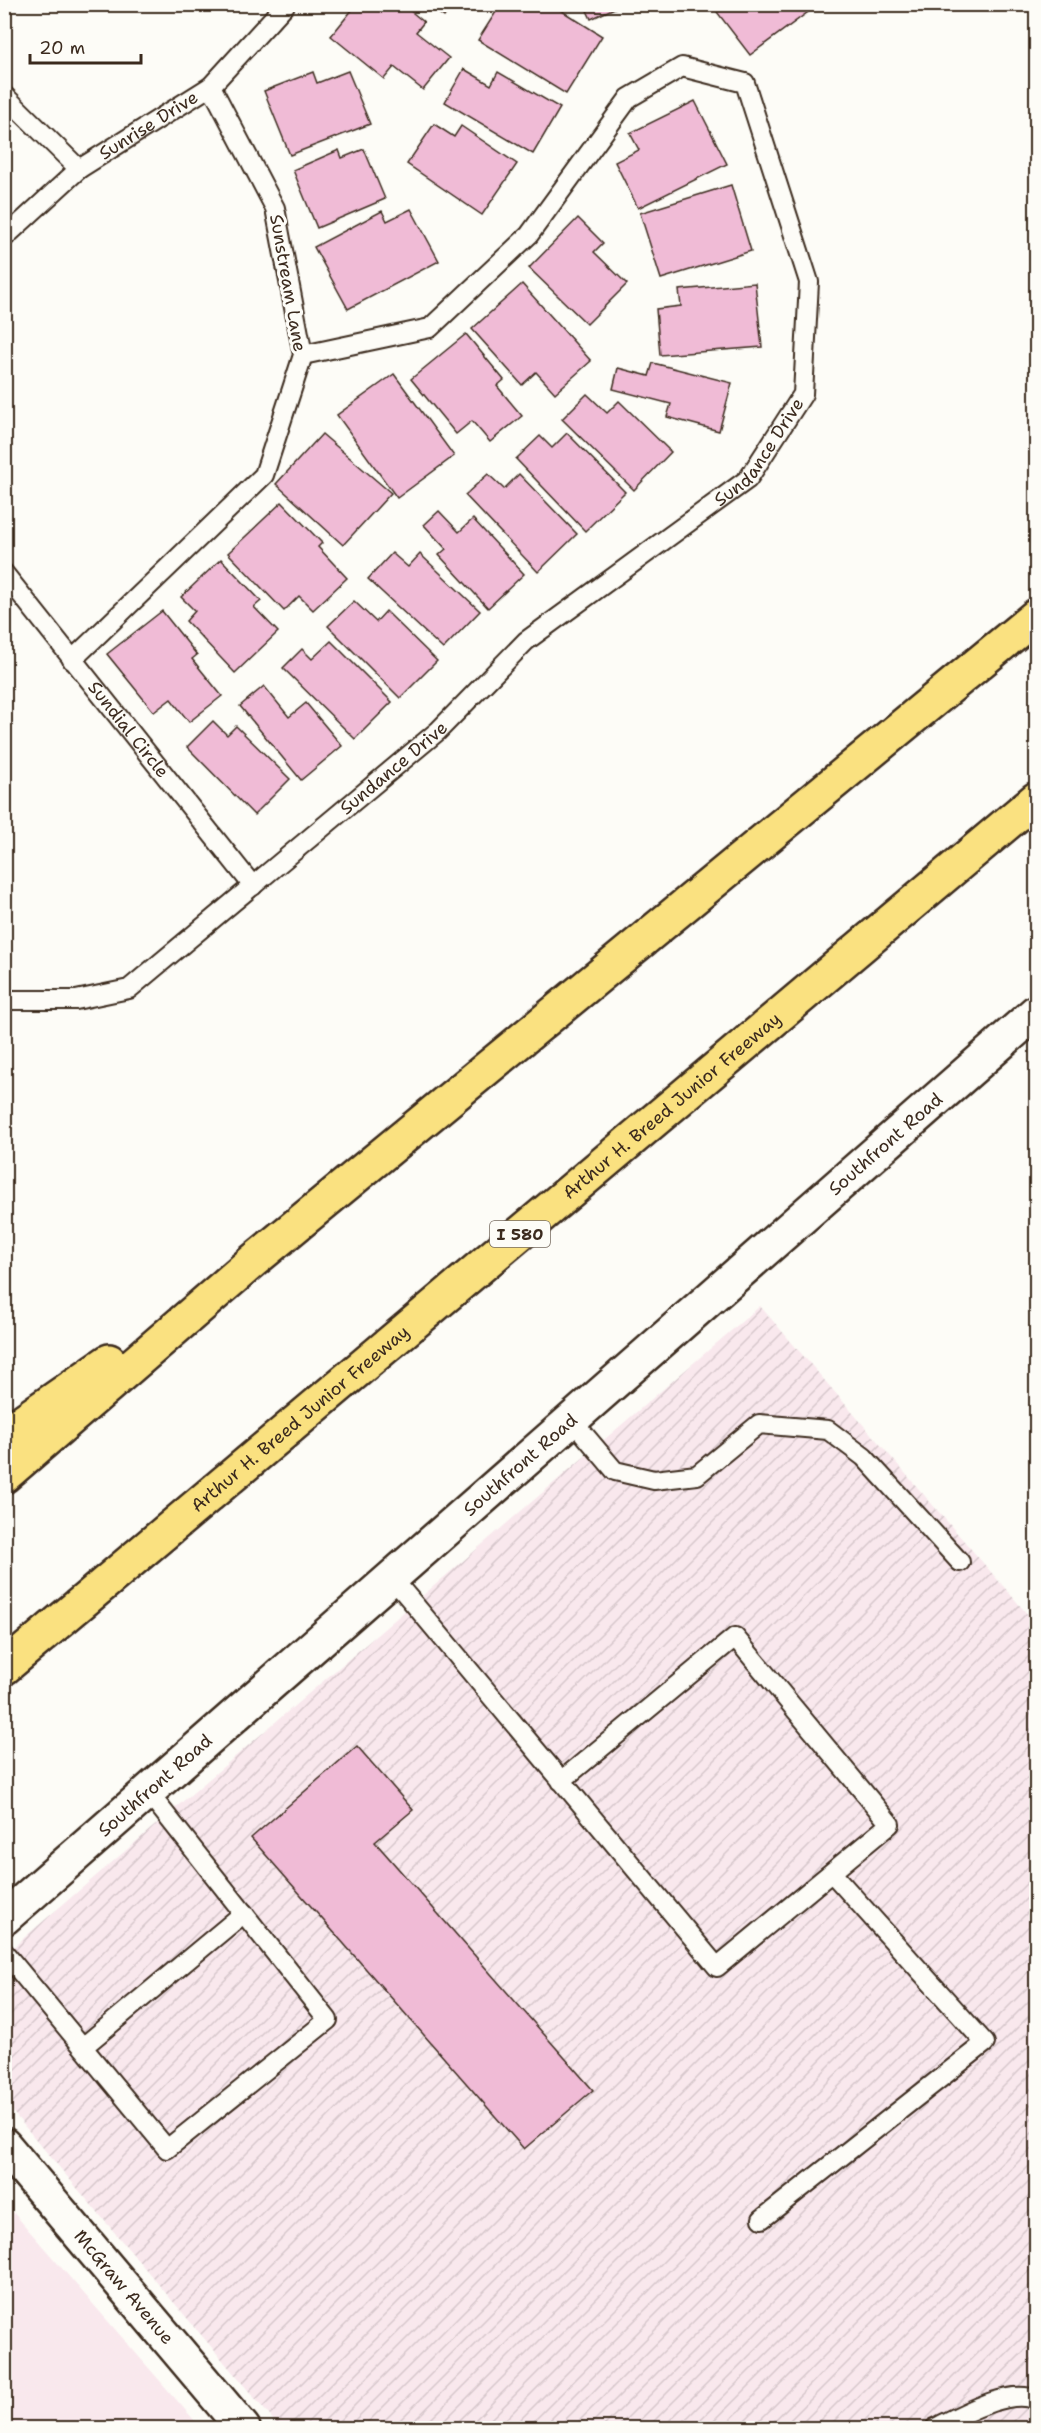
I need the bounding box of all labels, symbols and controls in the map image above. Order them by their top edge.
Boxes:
scale bar [30,27,141,65]
text: 20 m [39,36,85,60]
street label: Sunrise Drive [94,85,203,165]
street label: Sunstream Lane [264,212,312,354]
street label: Sundance Drive [709,393,809,512]
street label: Sundial Circle [83,676,174,783]
street label: Sundance Drive [335,716,453,820]
street label: Arthur H. Breed Junior Freeway [558,1007,786,1205]
street label: Southfront Road [823,1087,948,1201]
road number: I 580 [490,1221,550,1247]
street label: Arthur H. Breed Junior Freeway [186,1320,414,1518]
street label: Southfront Road [458,1408,582,1521]
street label: Southfront Road [93,1729,217,1842]
street label: McGraw Avenue [69,2225,179,2349]

